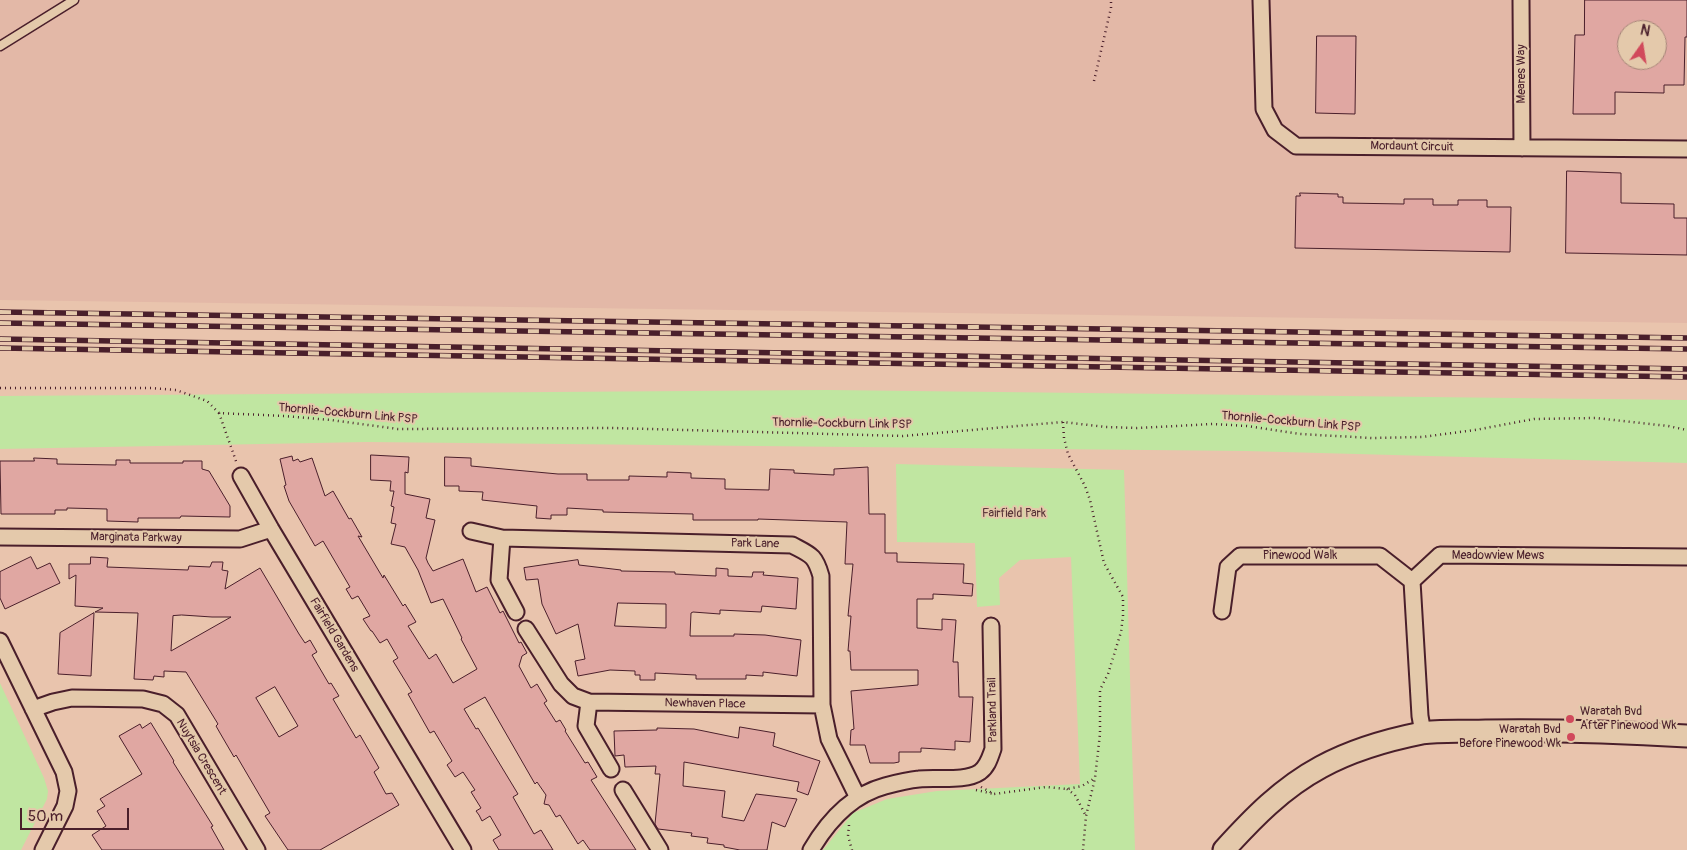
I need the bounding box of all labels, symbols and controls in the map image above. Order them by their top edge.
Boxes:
north arrow [1617,20,1667,70]
text: N [1639,22,1652,40]
street label: Meares Way [1515,44,1529,104]
street label: Mordaunt Circuit [1370,139,1454,155]
street label: Thornlie-Cockburn Link PSP [278,401,418,427]
street label: Thornlie-Cockburn Link PSP [1221,409,1361,435]
street label: Thornlie-Cockburn Link PSP [772,416,912,432]
park label: Fairfield Park [982,507,1046,521]
street label: Marginata Parkway [90,530,182,546]
street label: Park Lane [731,536,779,552]
street label: Pinewood Walk [1263,549,1337,563]
street label: Meadowview Mews [1452,549,1544,563]
street label: Fairfield Gardens [306,595,362,675]
street label: Parkland Trail [985,677,1001,743]
street label: Newhaven Place [664,696,746,712]
place label: Waratah Bvd After Pinewood Wk [1580,705,1676,733]
marker: Waratah Bvd After Pinewood Wk [1564,713,1576,725]
street label: Nuytsia Crescent [173,717,229,797]
place label: Waratah Bvd Before Pinewood Wk [1459,723,1561,751]
marker: Waratah Bvd Before Pinewood Wk [1565,731,1577,743]
scale bar [22,798,131,830]
text: 50 m [28,807,63,826]

